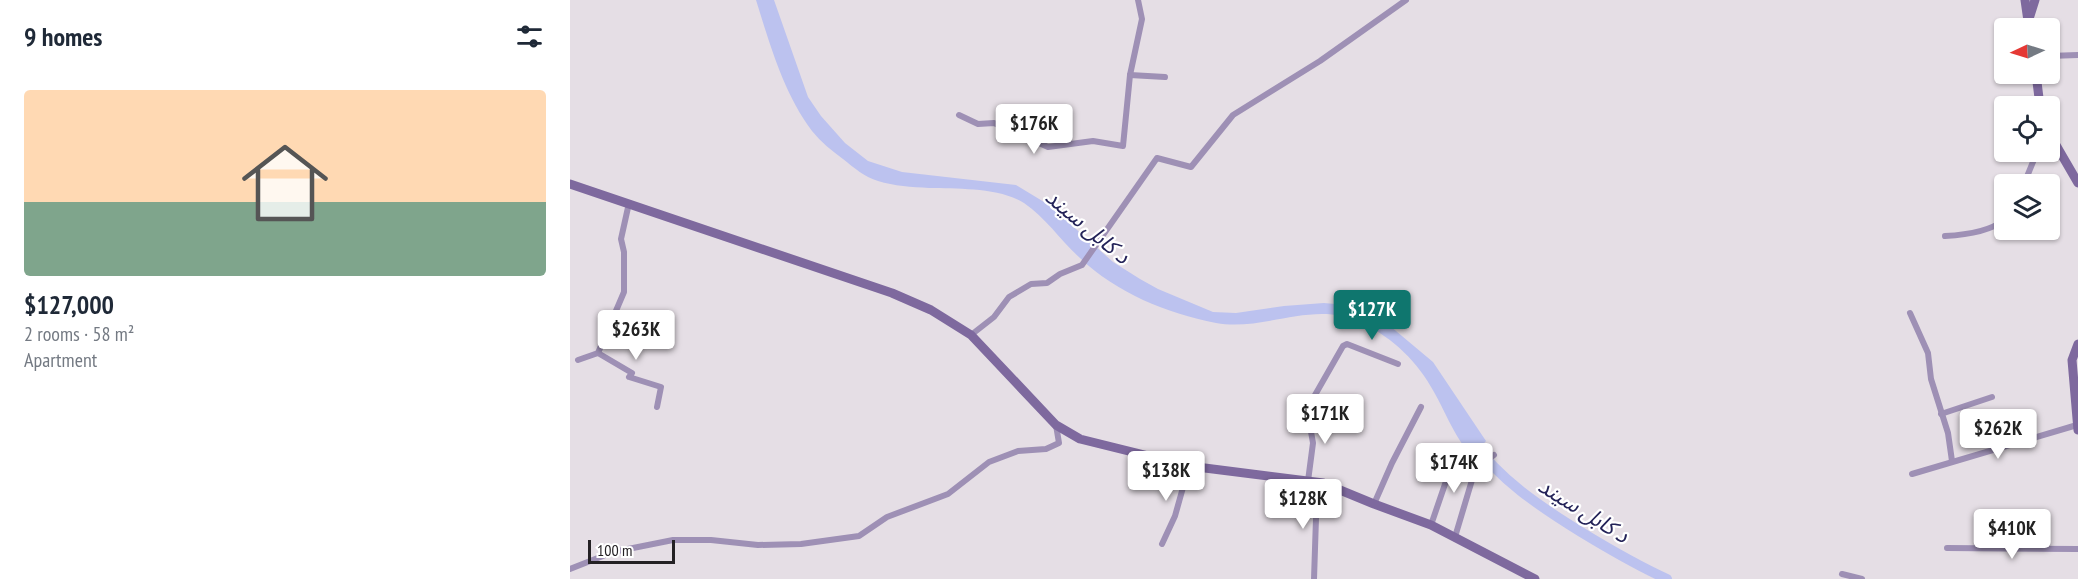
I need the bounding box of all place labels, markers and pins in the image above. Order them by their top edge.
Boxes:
pin: $176K [992,104,1076,155]
pin: $127K [1330,290,1414,341]
pin: $263K [594,310,678,361]
pin: $171K [1283,394,1367,445]
pin: $262K [1956,409,2040,460]
pin: $174K [1412,443,1496,494]
pin: $138K [1124,451,1208,502]
pin: $128K [1261,479,1345,530]
pin: $410K [1970,509,2054,560]

